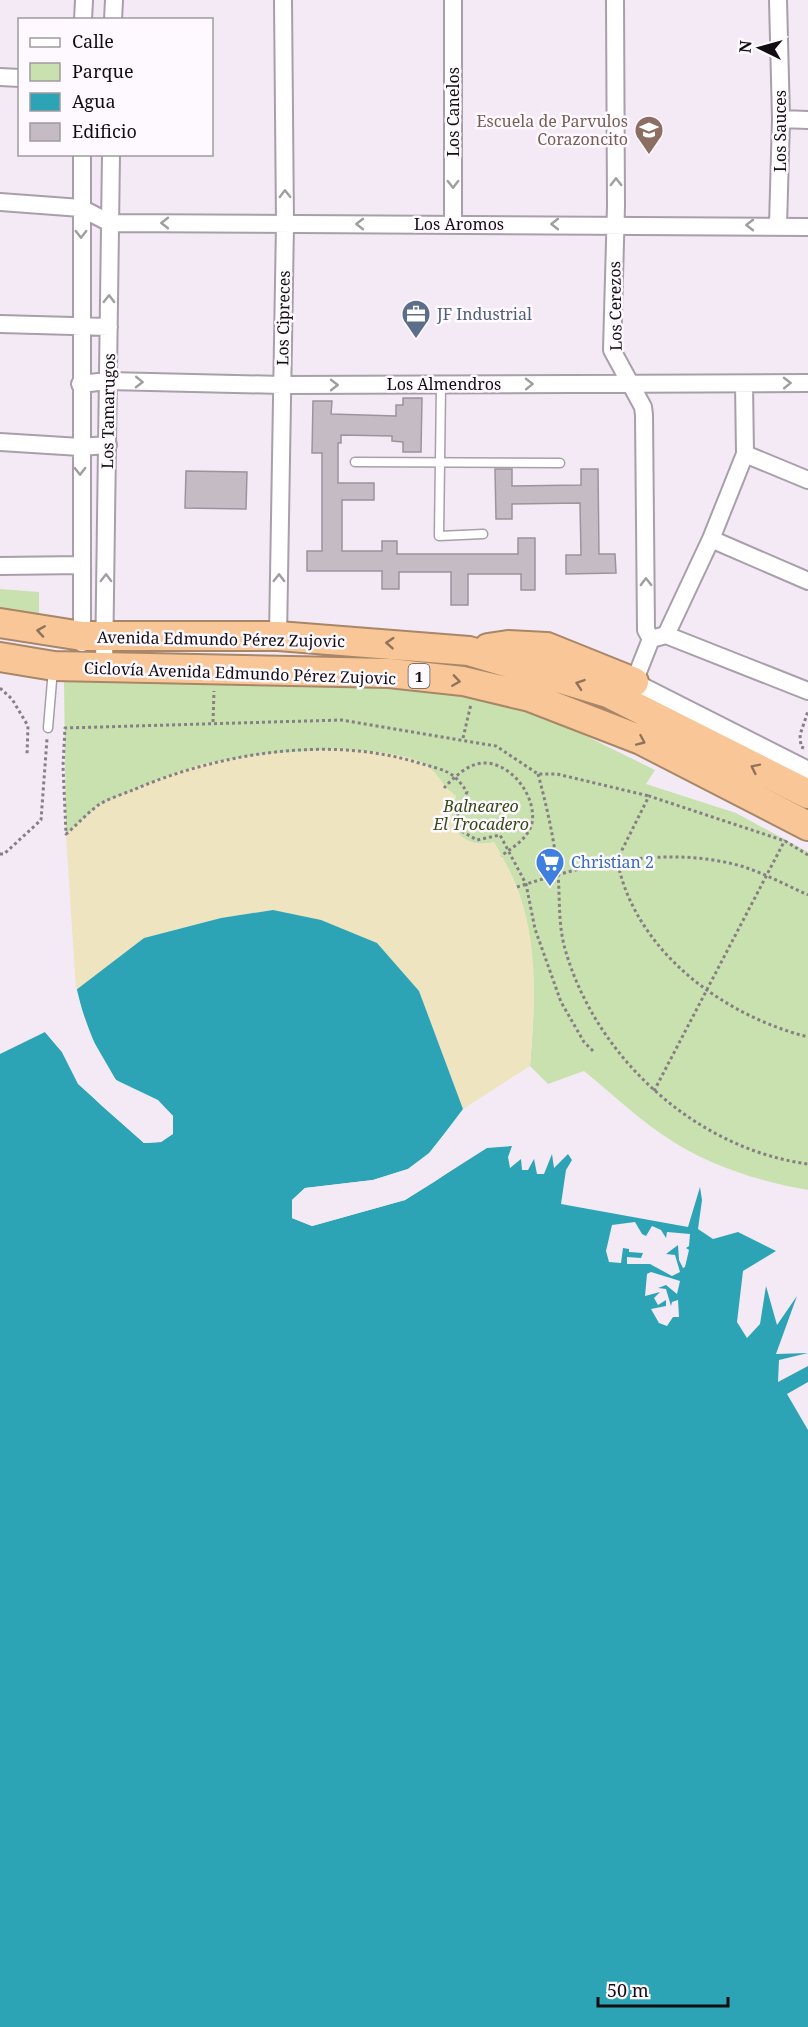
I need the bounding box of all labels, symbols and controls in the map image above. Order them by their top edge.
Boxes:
legend [18,18,213,156]
north arrow [730,18,790,78]
text: Calle [72,29,114,53]
text: N [734,39,757,54]
text: Parque [72,59,134,83]
street label: Los Canelos [442,67,464,157]
text: Agua [72,89,116,113]
street label: Los Sauces [769,90,791,172]
place label: Escuela de Parvulos Corazoncito [477,110,628,150]
school or university icon: Escuela de Parvulos Corazoncito [633,114,665,156]
text: Edificio [72,119,137,143]
one-way arrow [610,177,622,186]
one-way arrow [447,180,459,189]
one-way arrow [279,189,291,198]
street label: Los Aromos [414,213,504,235]
one-way arrow [160,217,169,229]
one-way arrow [355,218,364,230]
one-way arrow [550,218,559,230]
one-way arrow [745,219,754,231]
one-way arrow [75,229,87,238]
street label: Los Cerezos [603,261,627,351]
street label: Los Cipreces [271,270,295,366]
one-way arrow [103,294,116,303]
office icon: JF Industrial [400,298,432,340]
place label: JF Industrial [436,303,532,325]
street label: Los Tamarugos [96,353,120,469]
street label: Los Almendros [387,373,501,395]
one-way arrow [134,375,143,388]
one-way arrow [782,377,791,389]
one-way arrow [524,378,533,390]
one-way arrow [329,379,338,391]
one-way arrow [74,466,87,475]
one-way arrow [99,573,112,582]
one-way arrow [273,573,285,582]
one-way arrow [640,578,652,587]
one-way arrow [36,625,46,637]
street label: Avenida Edmundo Pérez Zujovic [97,626,345,652]
one-way arrow [386,637,395,650]
street label: Ciclovía Avenida Edmundo Pérez Zujovic [84,657,397,689]
road number: 1 [408,664,430,688]
one-way arrow [452,674,461,686]
one-way arrow [575,678,586,691]
one-way arrow [635,734,646,746]
one-way arrow [751,764,762,775]
park label: Balneareo El Trocadero [432,795,529,835]
supermarket icon: Christian 2 [534,846,566,888]
place label: Christian 2 [571,851,654,873]
scale bar [598,1970,728,2008]
text: 50 m [607,1978,649,2002]

